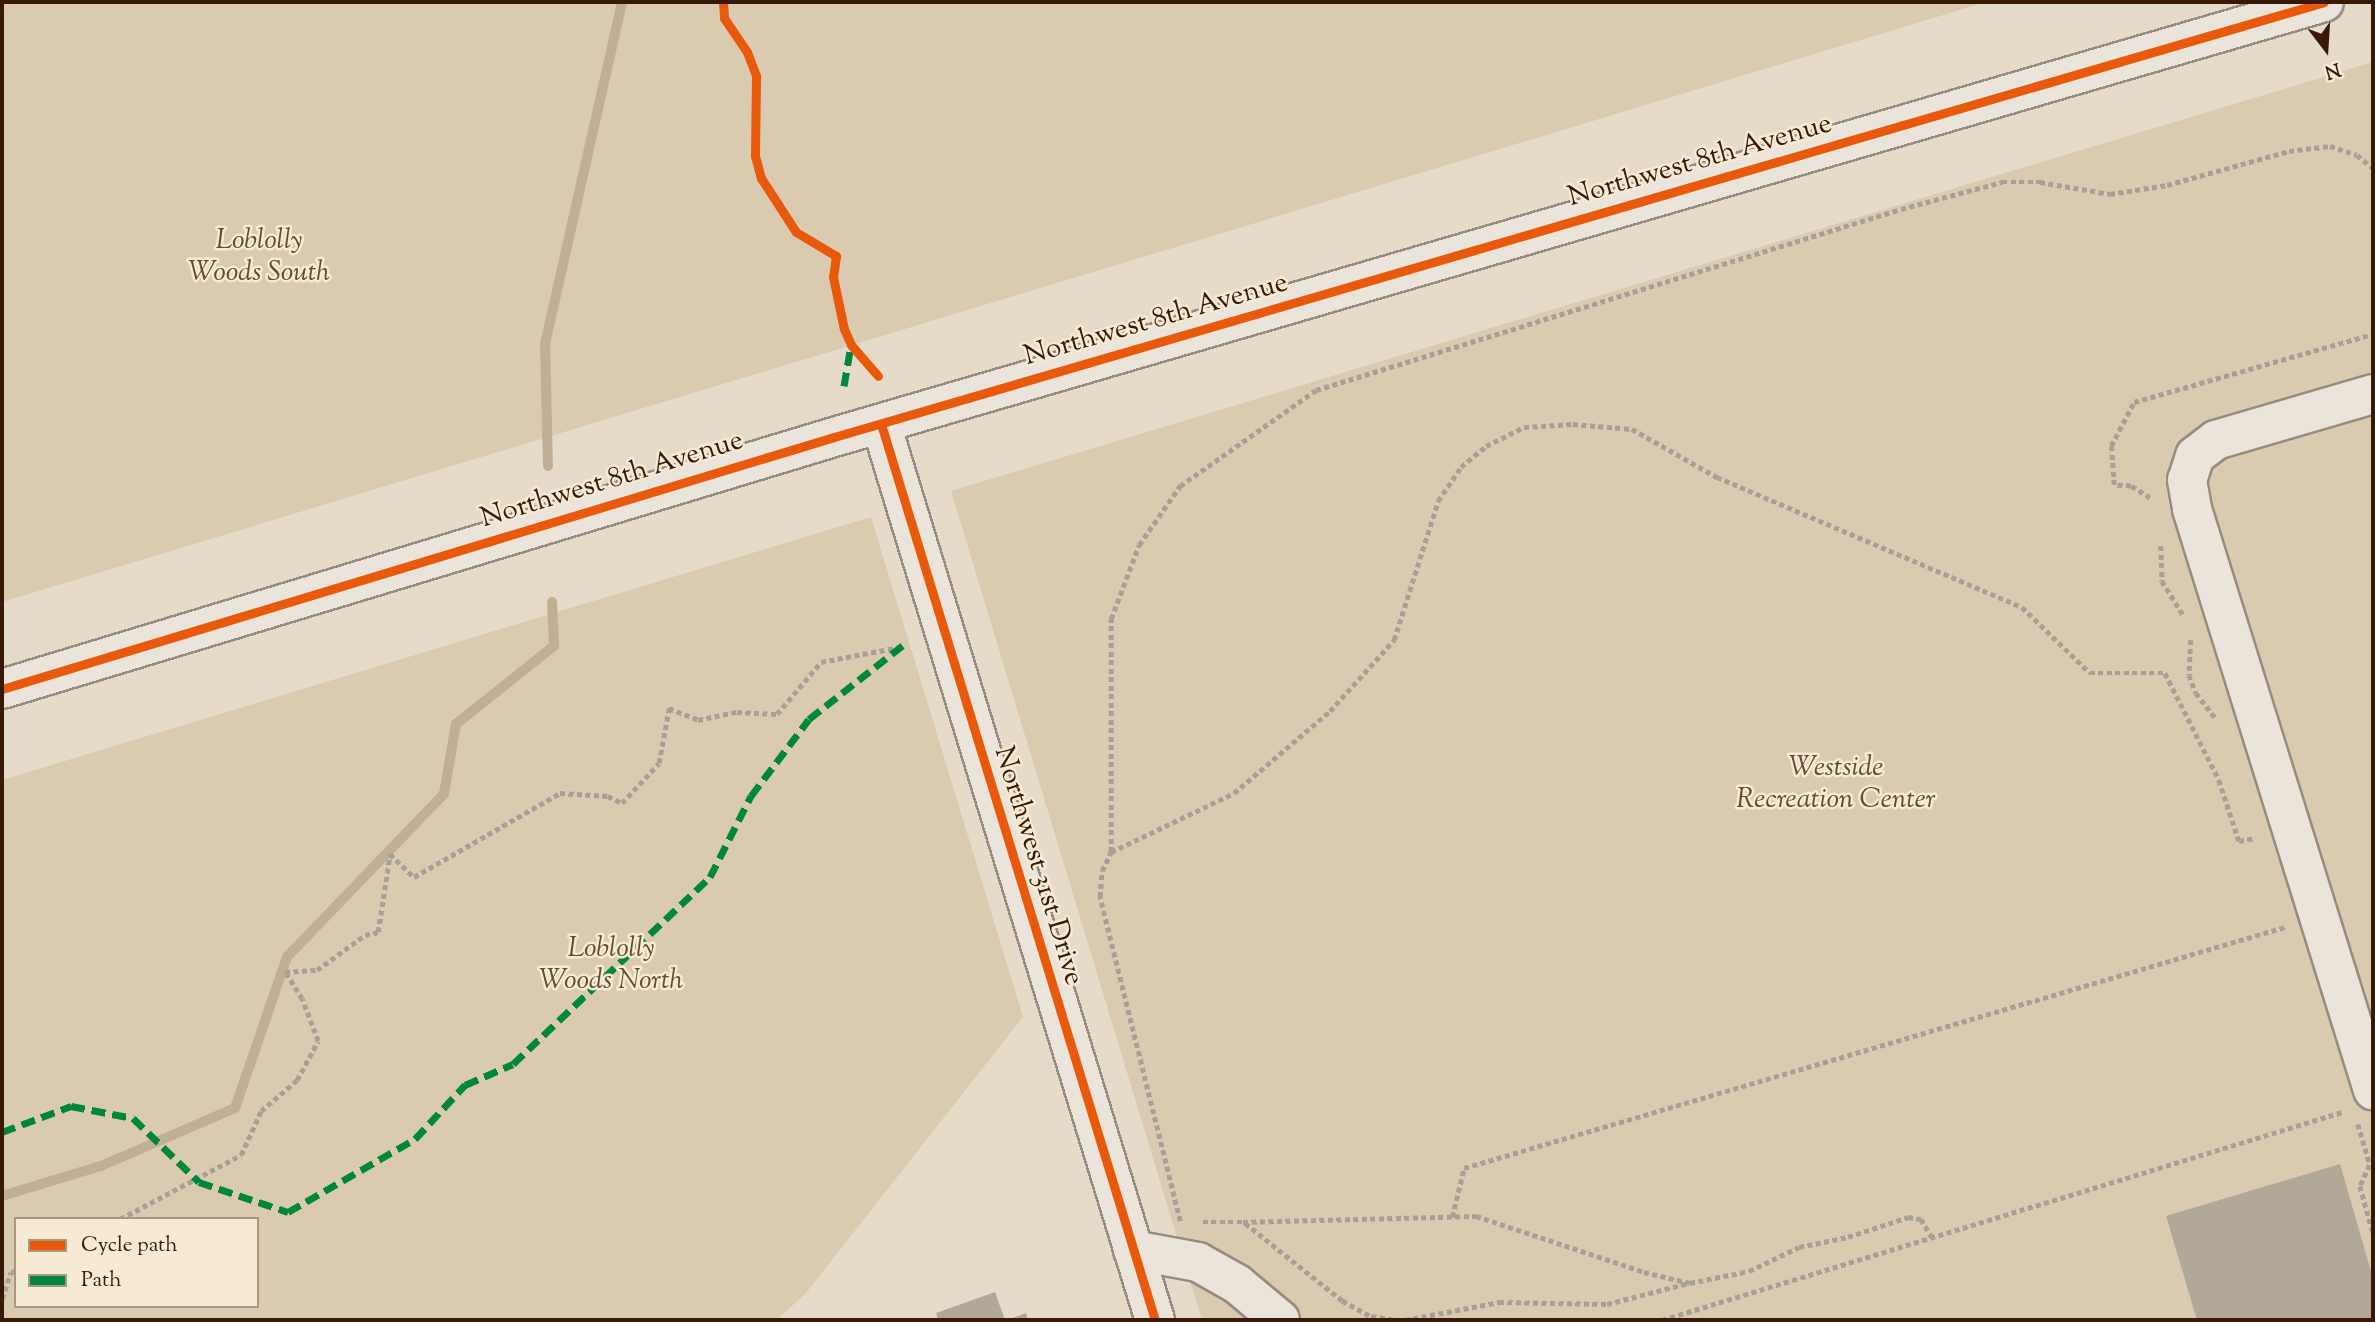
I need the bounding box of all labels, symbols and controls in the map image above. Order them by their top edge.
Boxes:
north arrow [2291,14,2361,84]
text: N [2321,54,2343,85]
street label: Northwest 8th Avenue [1564,107,1836,215]
park label: Loblolly Woods South [188,224,330,290]
street label: Northwest 8th Avenue [1020,266,1292,374]
street label: Northwest 8th Avenue [477,424,747,536]
street label: Northwest 31st Drive [986,743,1090,989]
park label: Westside Recreation Center [1736,751,1936,817]
park label: Loblolly Woods North [539,932,683,998]
legend [14,1217,259,1308]
text: Cycle path [81,1231,178,1261]
text: Path [81,1266,122,1296]

